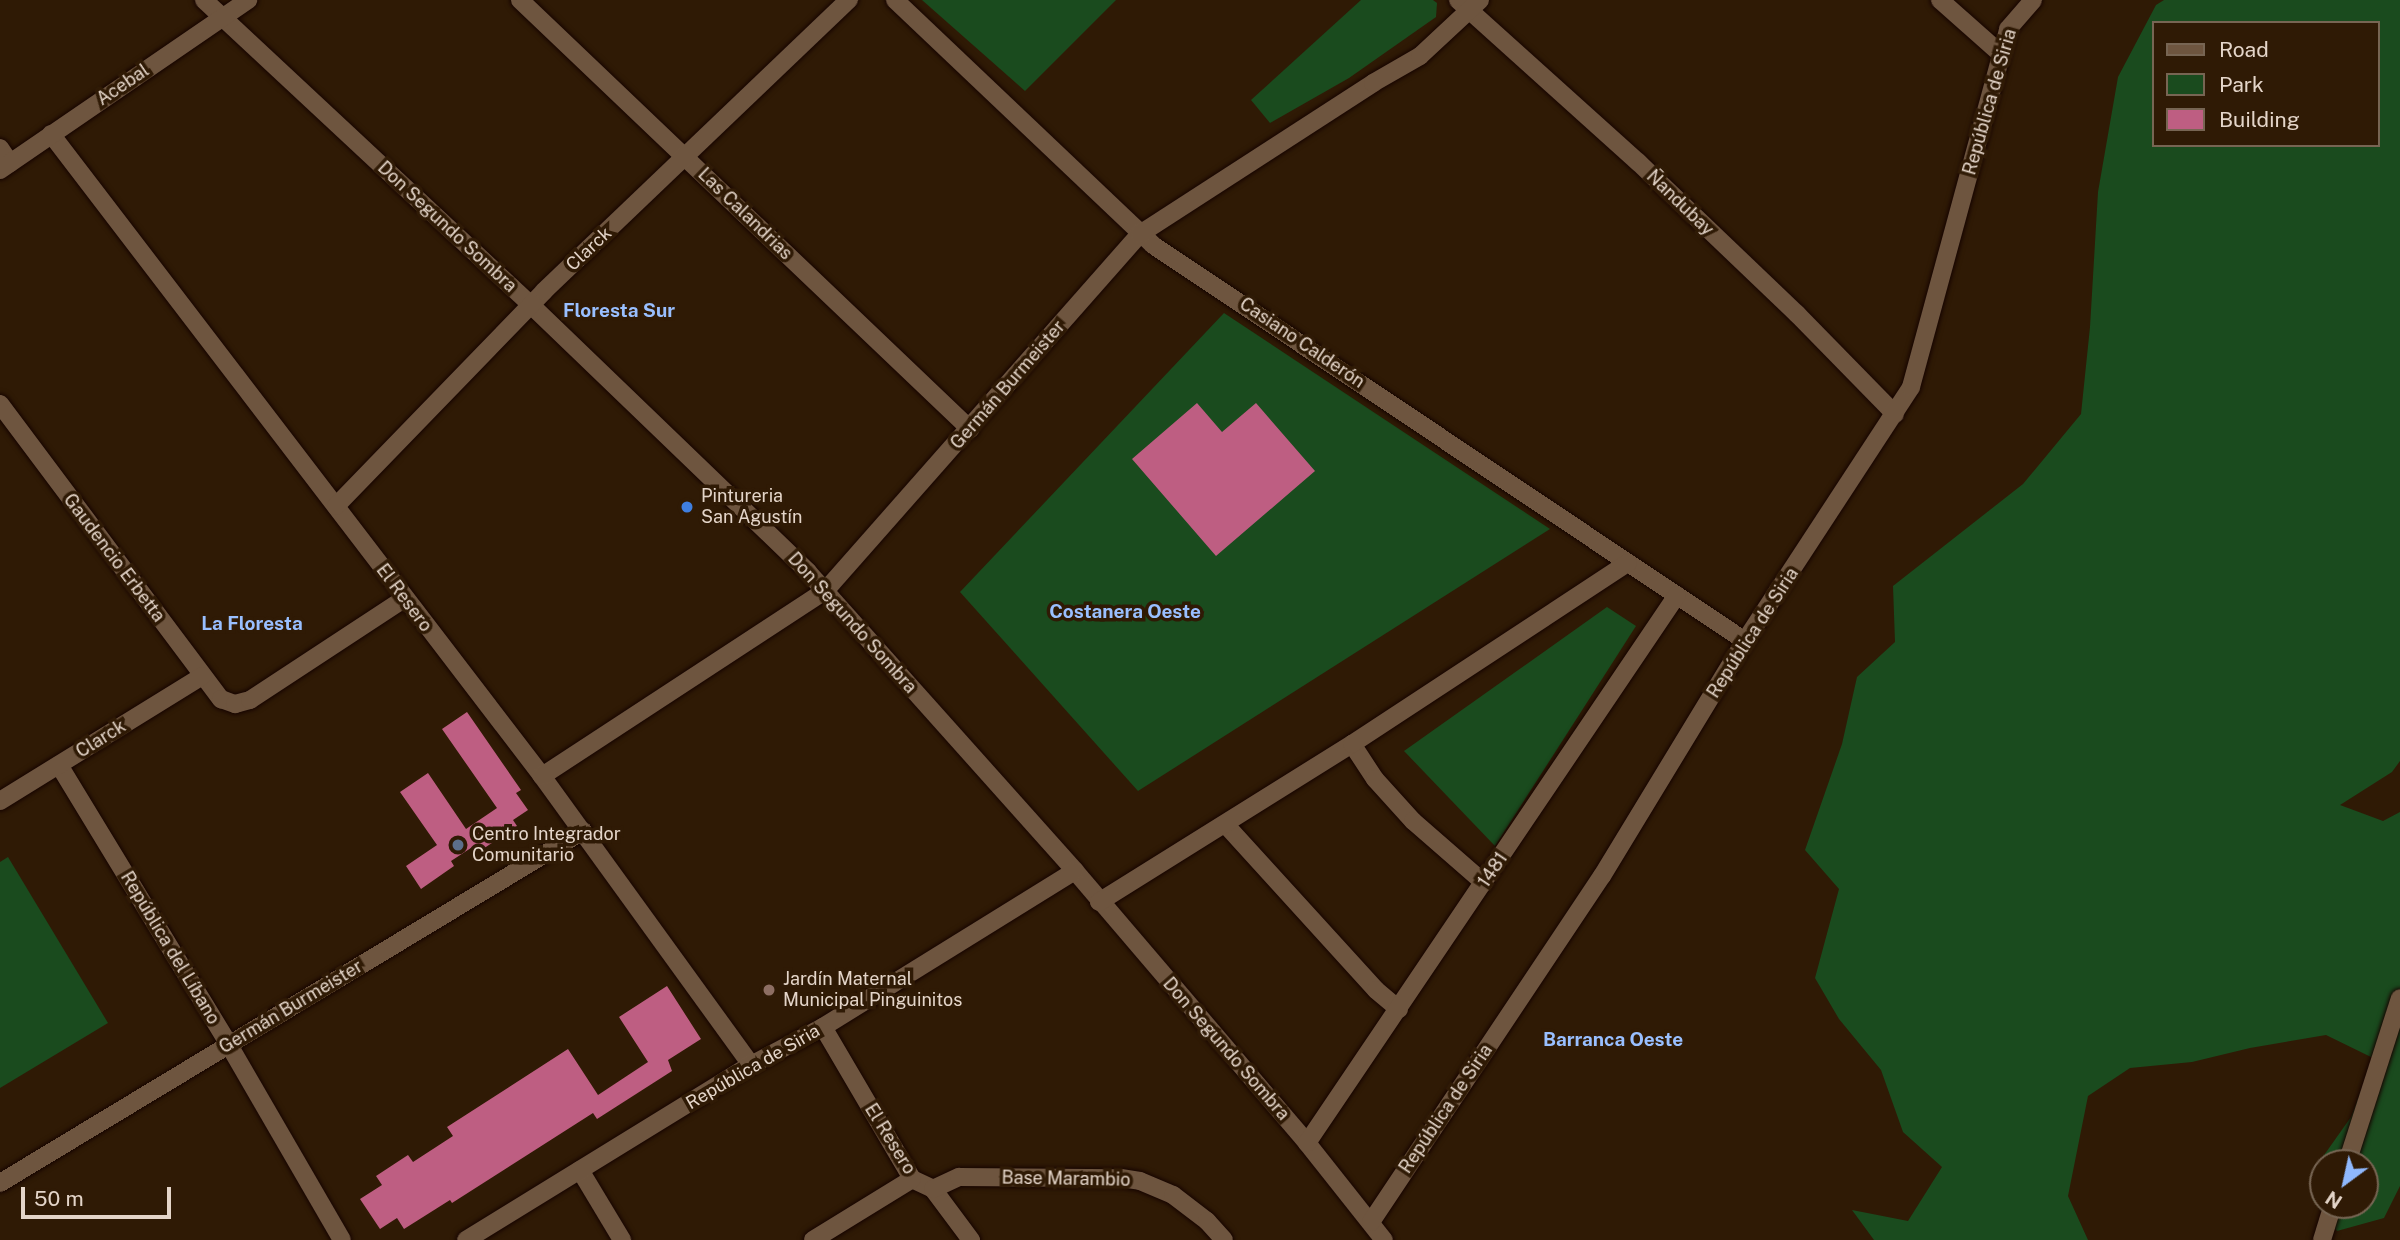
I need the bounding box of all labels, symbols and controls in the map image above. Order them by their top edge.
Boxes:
legend [2152,21,2379,147]
street label: República de Siria [1959,26,2021,178]
text: Road [2219,37,2269,62]
street label: Acebal [93,60,153,110]
text: Park [2219,72,2264,97]
text: Building [2219,107,2300,132]
street label: Don Segundo Sombra [373,157,521,297]
street label: Las Calandrias [693,164,797,264]
street label: Ñandubay [1642,166,1718,240]
street label: Clarck [562,223,616,275]
street label: Casiano Calderón [1235,293,1369,393]
district label: Floresta Sur [563,300,675,322]
street label: Germán Burmeister [946,316,1070,454]
place label: Pintureria San Agustín [701,486,802,528]
street label: Gaudencio Erbetta [59,490,169,626]
marker: Pintureria San Agustín [679,499,695,515]
street label: Don Segundo Sombra [783,548,921,698]
street label: El Resero [372,560,436,636]
street label: República de Siria [1703,564,1803,702]
district label: Costanera Oeste [1049,601,1201,623]
district label: La Floresta [201,613,303,635]
street label: Clarck [72,715,130,763]
place label: Centro Integrador Comunitario [472,824,621,866]
marker: Centro Integrador Comunitario [450,837,466,853]
street label: 1481 [1474,848,1512,892]
street label: República del Líbano [116,868,224,1028]
street label: Germán Burmeister [215,956,367,1058]
place label: Jardín Maternal Municipal Pinguinitos [783,969,962,1012]
street label: Don Segundo Sombra [1158,973,1294,1125]
marker: Jardín Maternal Municipal Pinguinitos [761,982,777,998]
street label: República de Siria [682,1020,824,1114]
district label: Barranca Oeste [1543,1029,1683,1051]
street label: República de Siria [1395,1040,1497,1178]
street label: El Resero [860,1100,920,1178]
north arrow [2309,1149,2379,1219]
street label: Base Marambio [1001,1167,1131,1191]
scale bar [24,1174,175,1218]
text: 50 m [34,1186,84,1211]
text: N [2321,1187,2346,1213]

